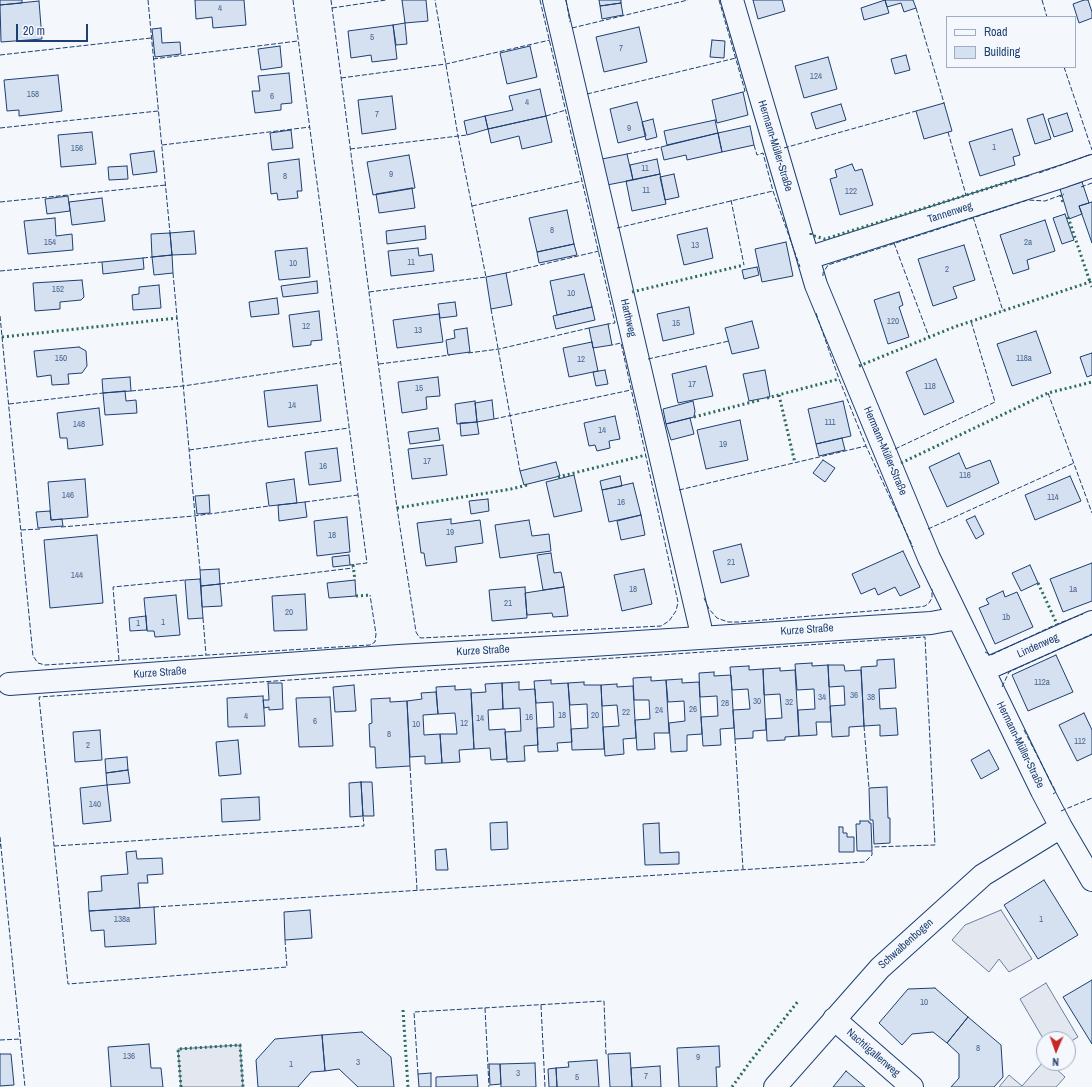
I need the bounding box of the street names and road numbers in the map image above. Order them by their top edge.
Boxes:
street label: Hermann-Müller-Straße [755,99,795,193]
street label: Tannenweg [926,200,974,226]
street label: Harthweg [617,298,639,338]
street label: Hermann-Müller-Straße [860,405,910,497]
street label: Kurze Straße [780,622,834,638]
street label: Lindenweg [1015,631,1061,661]
street label: Kurze Straße [456,643,510,659]
street label: Kurze Straße [133,665,187,681]
street label: Hermann-Müller-Straße [993,700,1047,790]
street label: Schwalbenbogen [876,916,936,972]
street label: Nachtigallenweg [844,1026,902,1080]

